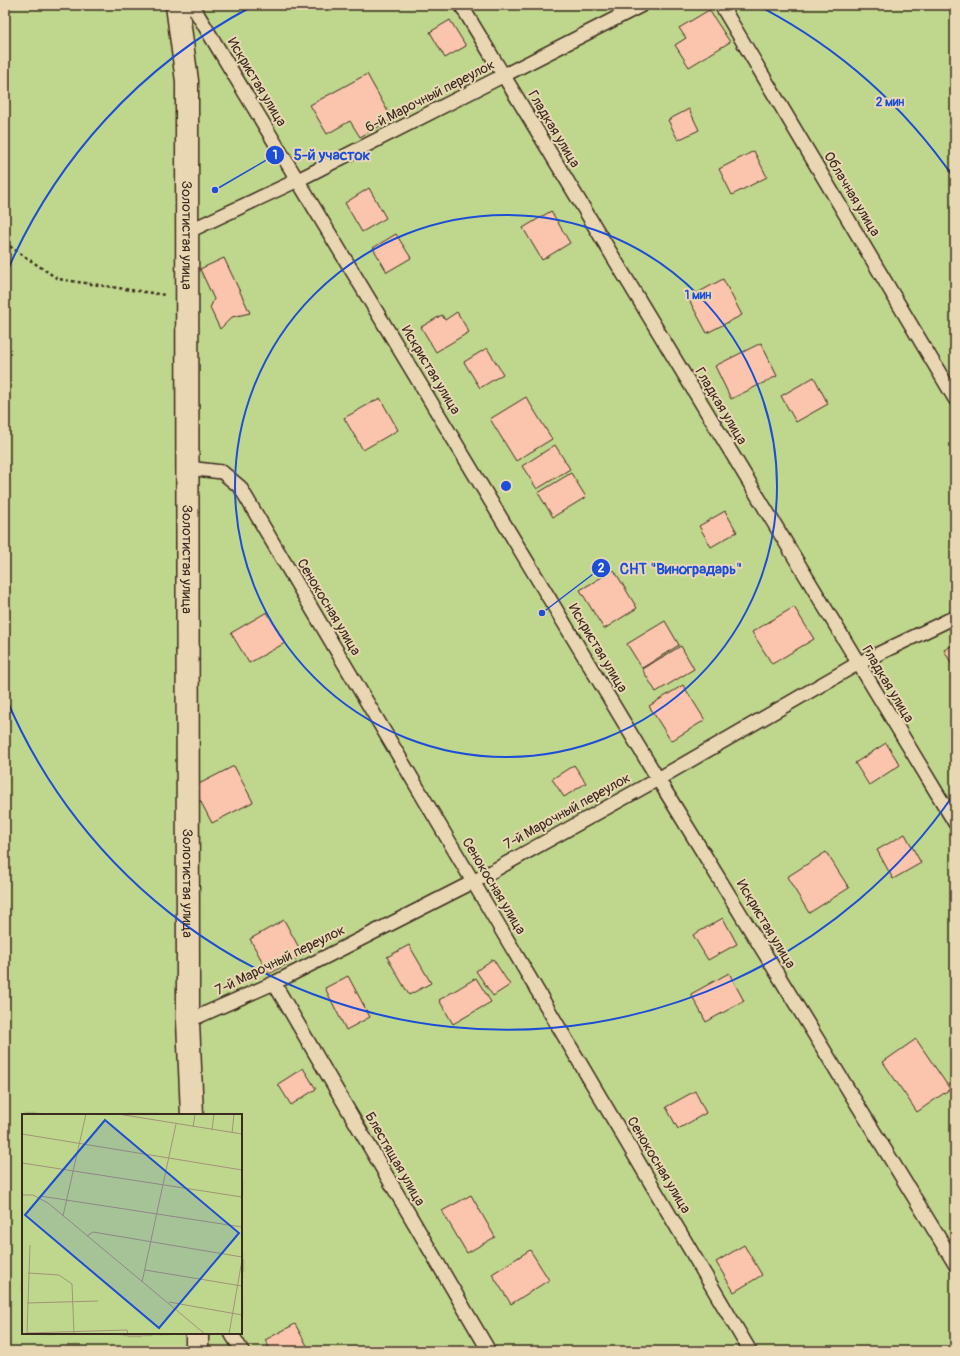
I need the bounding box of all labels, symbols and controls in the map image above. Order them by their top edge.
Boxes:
street label: Искристая улица [224,35,290,129]
street label: 6-й Марочный переулок [362,56,498,136]
street label: Гладкая улица [524,87,584,171]
text: 2 мин [876,95,904,110]
callout: 5-й участок [265,141,378,168]
text: 5-й участок [294,146,371,165]
text: 1 [273,148,277,163]
street label: Облачная улица [820,149,884,239]
street label: Золотистая улица [179,181,196,290]
text: 1 мин [685,288,711,303]
street label: Искристая улица [398,323,464,417]
street label: Гладкая улица [691,364,751,448]
centre of rings [499,479,513,493]
street label: Золотистая улица [179,505,196,614]
callout: СНТ "Виноградарь" [591,555,750,582]
street label: Сенокосная улица [293,556,365,658]
text: СНТ "Виноградарь" [620,560,742,579]
text: 2 [598,561,605,576]
street label: Искристая улица [565,601,631,695]
street label: Гладкая улица [858,642,918,726]
street label: 7-й Марочный переулок [501,769,633,853]
street label: Золотистая улица [179,829,196,938]
street label: Сенокосная улица [458,835,530,937]
street label: Искристая улица [733,877,799,971]
street label: 7-й Марочный переулок [212,921,348,999]
street label: Блестящая улица [361,1109,429,1209]
inset map [22,1114,242,1334]
street label: Сенокосная улица [623,1114,695,1216]

